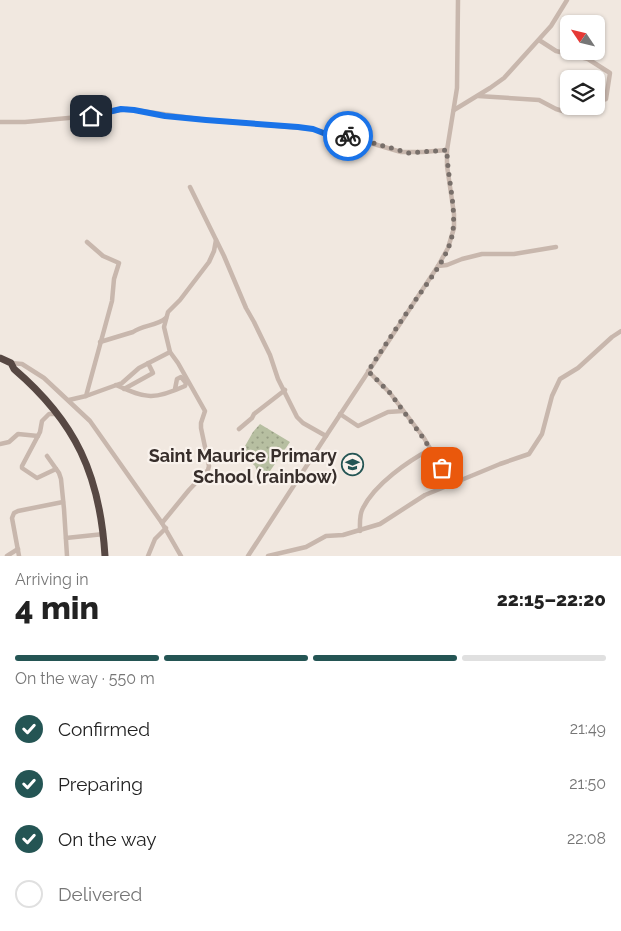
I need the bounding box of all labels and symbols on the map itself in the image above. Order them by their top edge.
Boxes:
north arrow [560,15,605,60]
pin [70,95,112,137]
courier [323,111,373,161]
place label: Saint Maurice Primary School (rainbow) [149,445,337,487]
pin [421,447,463,489]
school or university icon: Saint Maurice Primary School (rainbow) [341,453,365,477]

